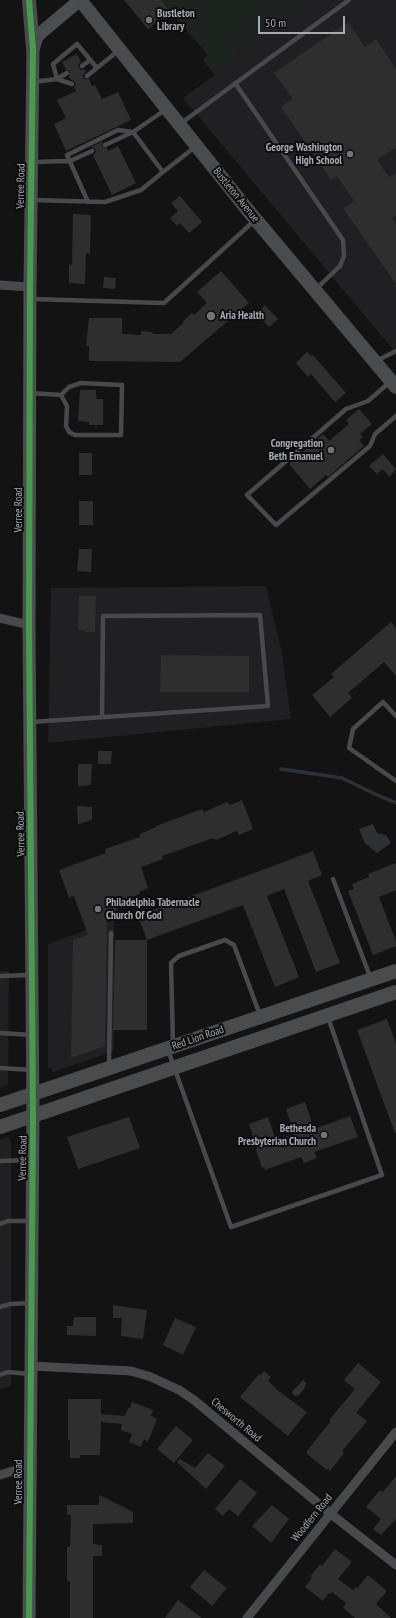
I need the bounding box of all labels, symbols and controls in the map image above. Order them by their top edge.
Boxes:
place label: Bustleton Library [157,7,195,33]
scale bar [260,8,347,34]
marker: Bustleton Library [144,15,154,25]
text: 50 m [265,15,286,30]
place label: George Washington High School [266,141,342,167]
marker: George Washington High School [345,149,355,159]
street label: Verree Road [14,163,28,209]
street label: Bustleton Avenue [210,165,262,225]
place label: Aria Health [220,309,264,323]
marker: Aria Health [205,310,217,322]
place label: Congregation Beth Emanuel [269,437,323,463]
marker: Congregation Beth Emanuel [326,445,336,455]
street label: Verree Road [12,487,26,533]
street label: Verree Road [14,811,28,857]
place label: Philadelphia Tabernacle Church Of God [106,896,200,922]
marker: Philadelphia Tabernacle Church Of God [93,904,103,914]
street label: Red Lion Road [170,1023,226,1053]
place label: Bethesda Presbyterian Church [238,1122,316,1148]
marker: Bethesda Presbyterian Church [319,1130,329,1140]
street label: Verree Road [16,1135,30,1181]
street label: Chesworth Road [208,1395,264,1445]
street label: Verree Road [12,1459,26,1505]
street label: Woodfern Road [289,1492,335,1544]

